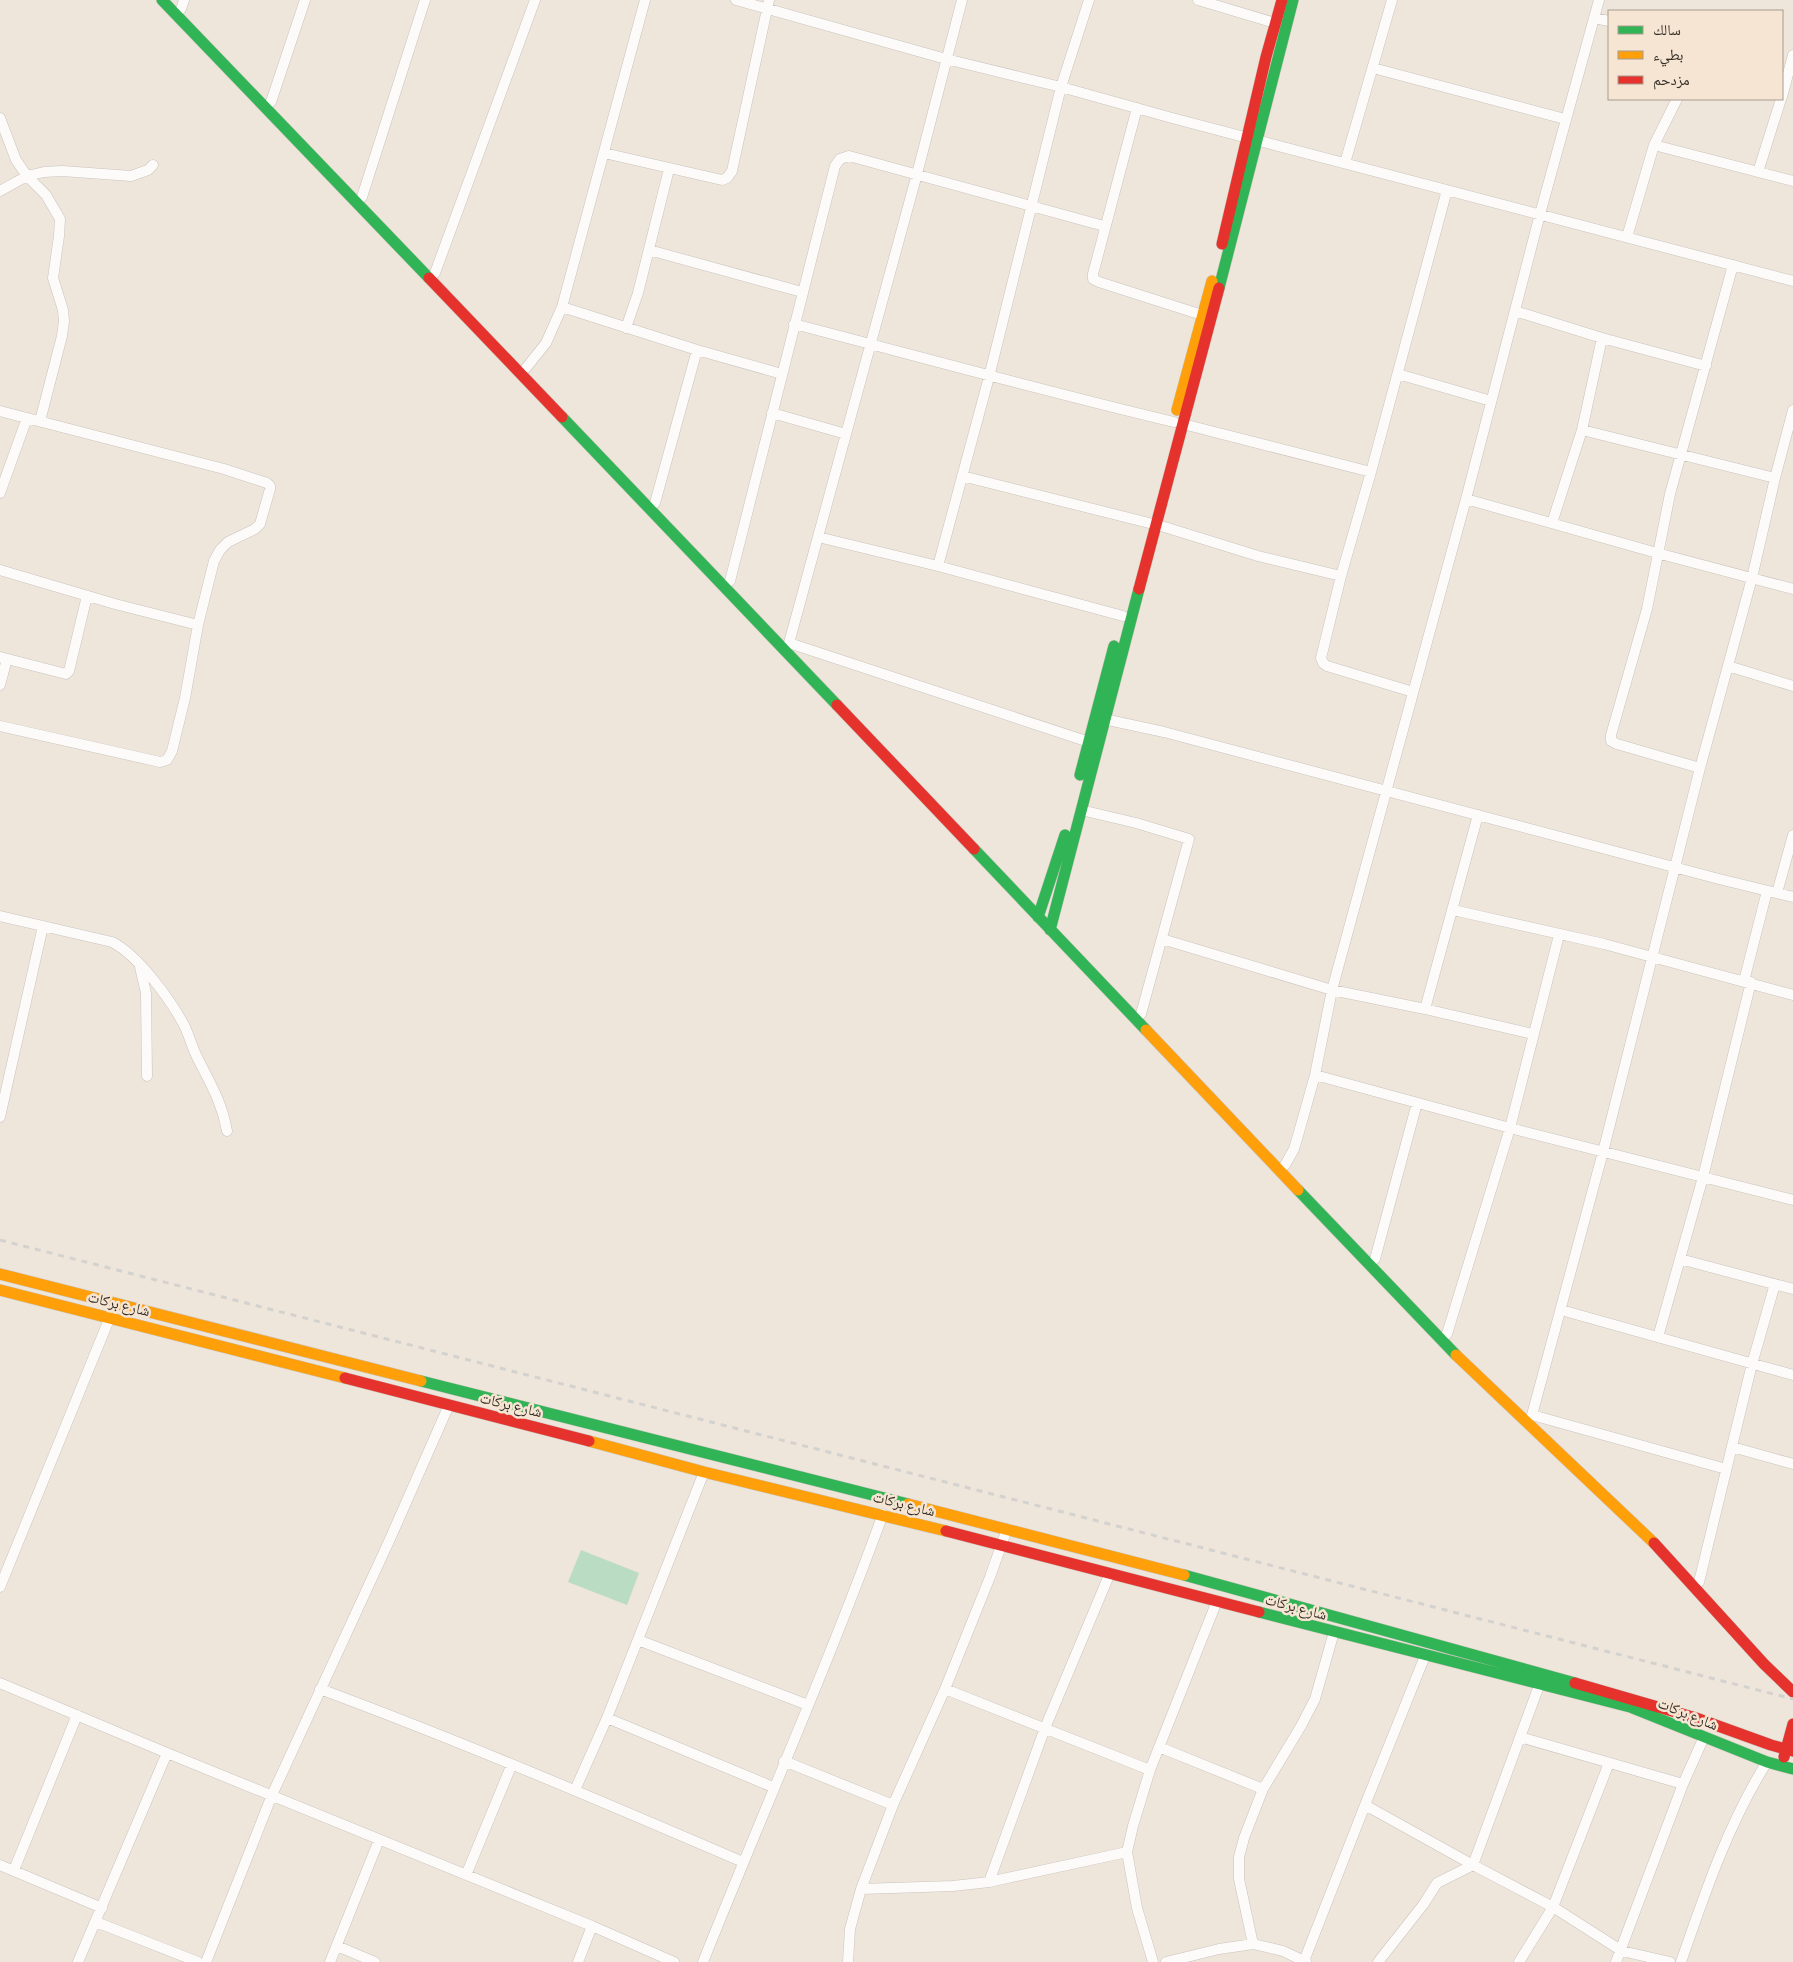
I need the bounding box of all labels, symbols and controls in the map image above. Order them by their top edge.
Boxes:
legend [1608,10,1783,100]
text: سالك [1653,19,1681,40]
text: بطيء [1653,44,1683,67]
text: مزدحم [1653,69,1690,90]
street label: شارع بركات [86,1286,152,1321]
street label: شارع بركات [478,1387,544,1422]
street label: شارع بركات [871,1486,937,1521]
street label: شارع بركات [1263,1588,1330,1625]
street label: شارع بركات [1655,1692,1722,1735]

